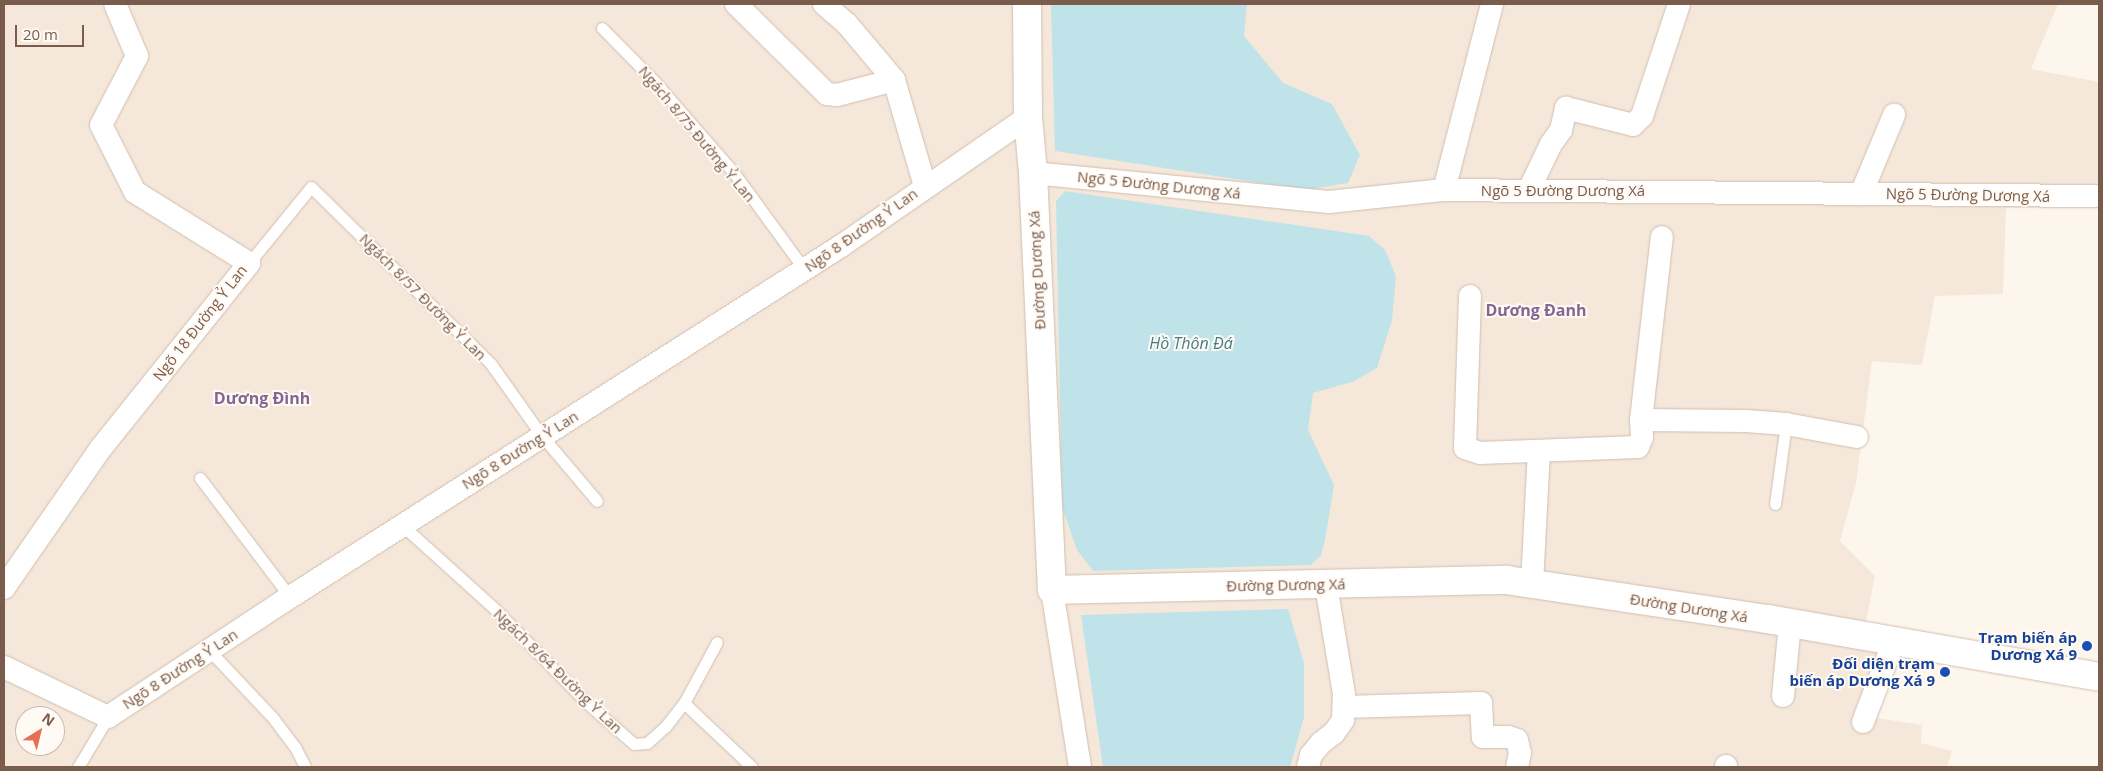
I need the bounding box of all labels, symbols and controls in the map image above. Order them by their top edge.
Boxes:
scale bar [18,15,86,47]
text: 20 m [23,24,58,44]
street label: Ngách 8/75 Đường Ỷ Lan [635,62,759,206]
street label: Ngõ 5 Đường Dương Xá [1076,167,1242,203]
street label: Ngõ 5 Đường Dương Xá [1481,182,1645,200]
street label: Ngõ 8 Đường Ỷ Lan [801,184,921,276]
street label: Ngõ 5 Đường Dương Xá [1886,185,2050,205]
street label: Đường Dương Xá [1025,210,1049,330]
street label: Ngách 8/57 Đường Ỷ Lan [356,230,490,364]
street label: Ngõ 18 Đường Ỷ Lan [149,261,251,385]
district label: Dương Đanh [1485,300,1587,320]
water label: Hồ Thôn Đá [1149,333,1233,353]
district label: Dương Đình [214,388,310,408]
street label: Ngõ 8 Đường Ỷ Lan [459,407,581,493]
street label: Đường Dương Xá [1226,575,1346,595]
street label: Đường Dương Xá [1629,590,1749,626]
street label: Ngách 8/64 Đường Ỷ Lan [490,605,626,737]
street label: Ngõ 8 Đường Ỷ Lan [119,625,241,713]
place label: Trạm biến áp Dương Xá 9 [1979,628,2077,663]
marker: Trạm biến áp Dương Xá 9 [2081,640,2093,652]
place label: Đối diện trạm biến áp Dương Xá 9 [1789,654,1935,689]
marker: Đối diện trạm biến áp Dương Xá 9 [1939,666,1951,678]
north arrow [15,706,65,756]
text: N [38,708,59,730]

